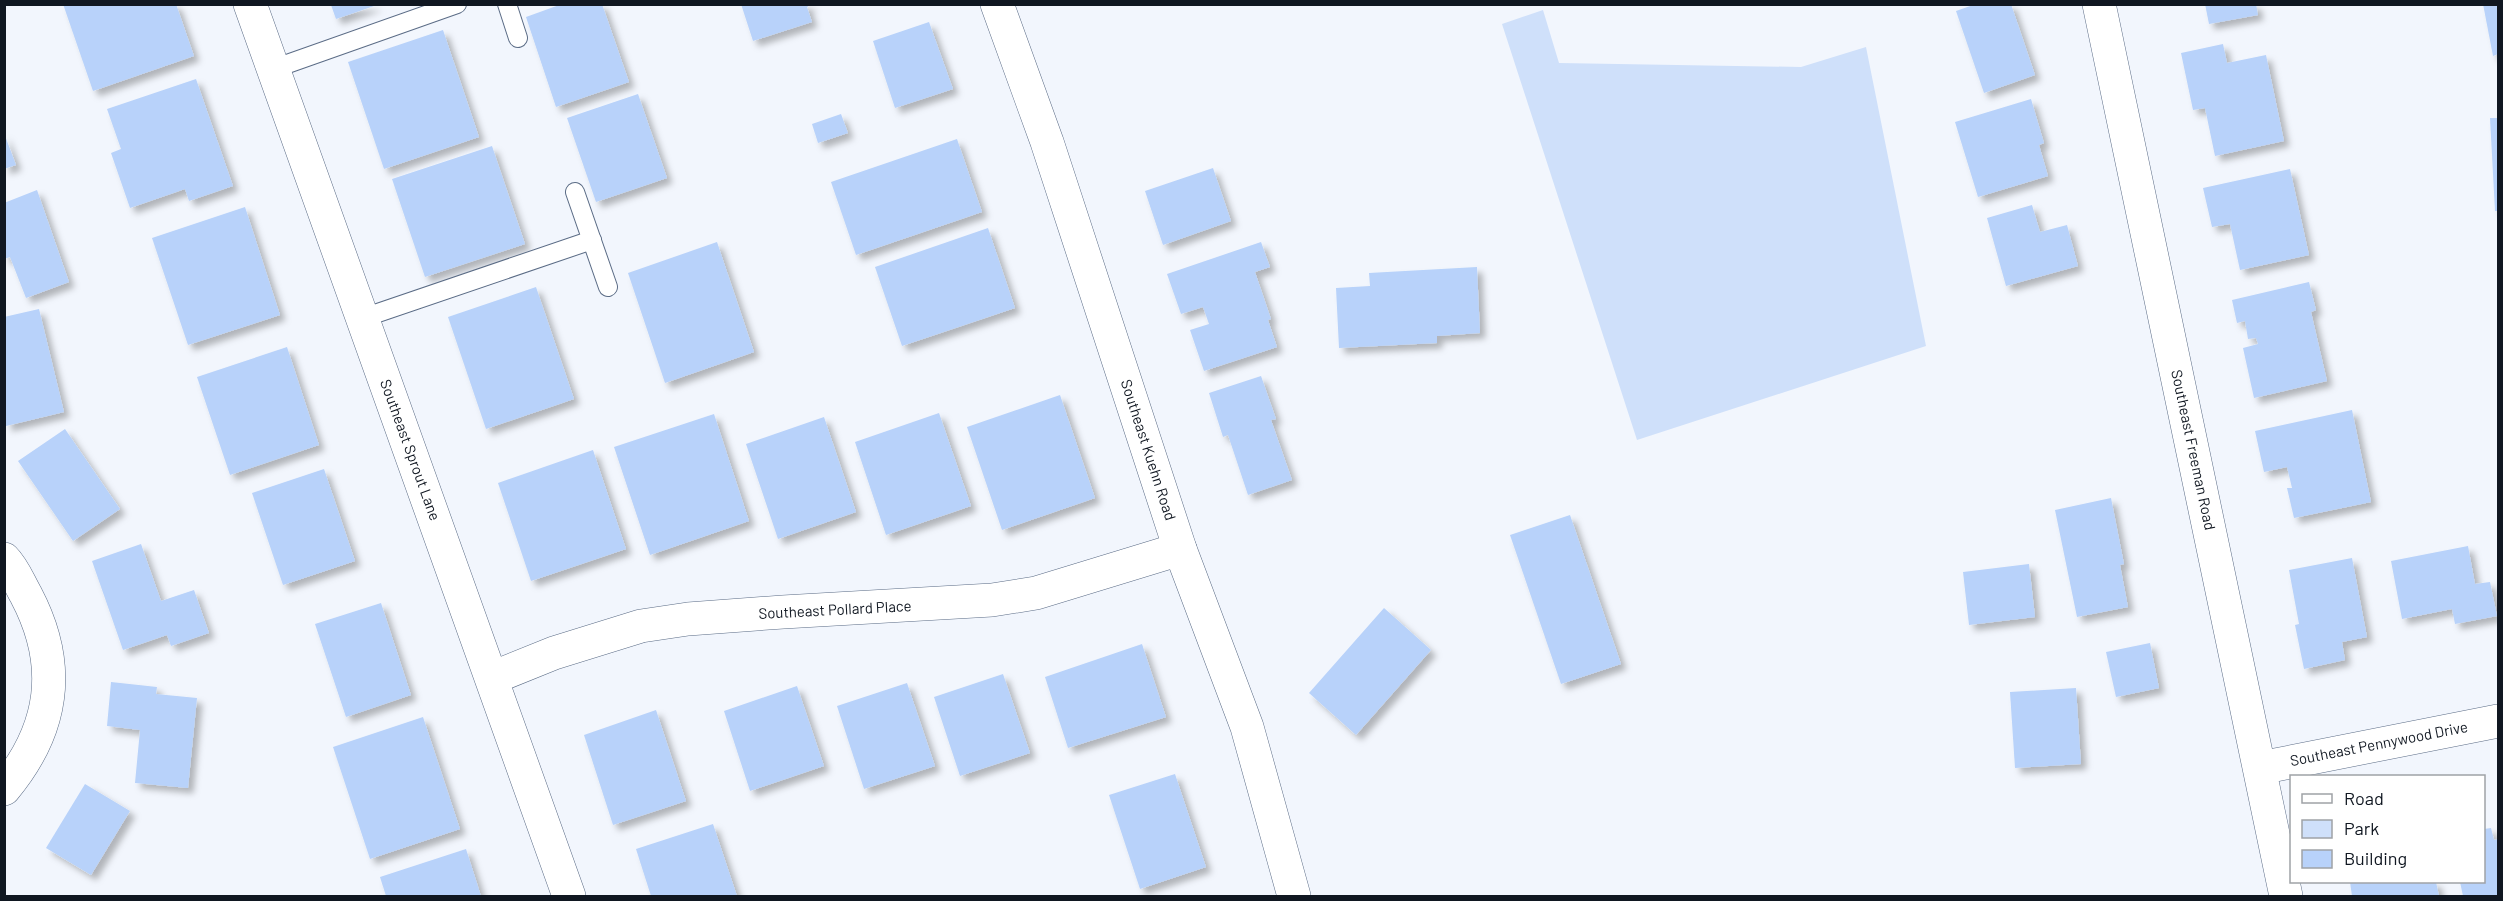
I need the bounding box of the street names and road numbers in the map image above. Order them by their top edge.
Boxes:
street label: Southeast Freeman Road [2168,368,2220,532]
street label: Southeast Sprout Lane [377,377,445,523]
street label: Southeast Kuehn Road [1118,377,1180,522]
street label: Southeast Pollard Place [758,596,912,622]
street label: Southeast Pennywood Drive [2288,717,2469,769]

